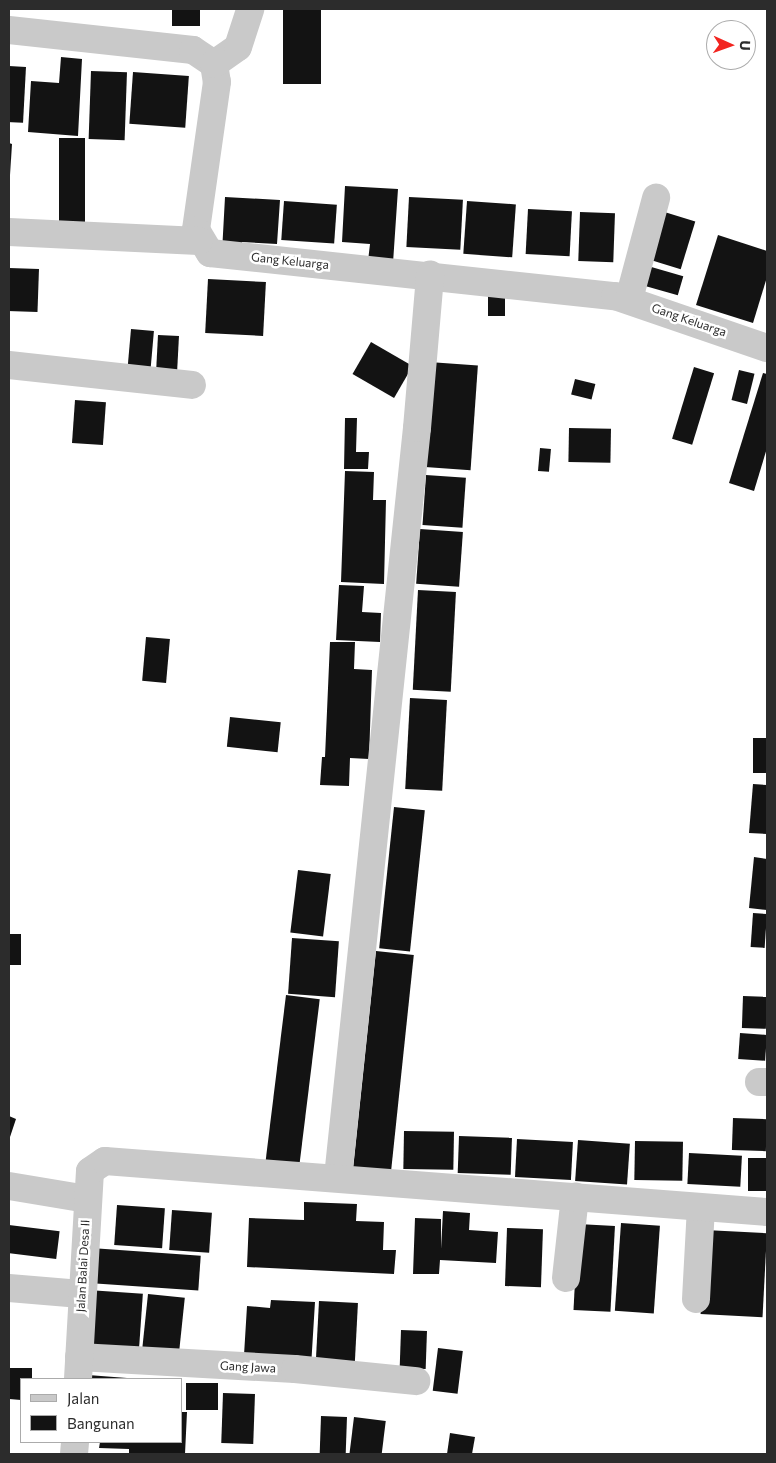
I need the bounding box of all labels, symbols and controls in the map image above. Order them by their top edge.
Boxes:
north arrow [706,20,756,70]
text: U [737,40,754,51]
street label: Gang Keluarga [250,250,330,272]
street label: Gang Keluarga [650,300,728,340]
street label: Jalan Balai Desa II [73,1219,93,1313]
street label: Gang Jawa [220,1358,276,1376]
legend [20,1378,182,1443]
text: Jalan [67,1389,99,1407]
text: Bangunan [67,1414,135,1432]

